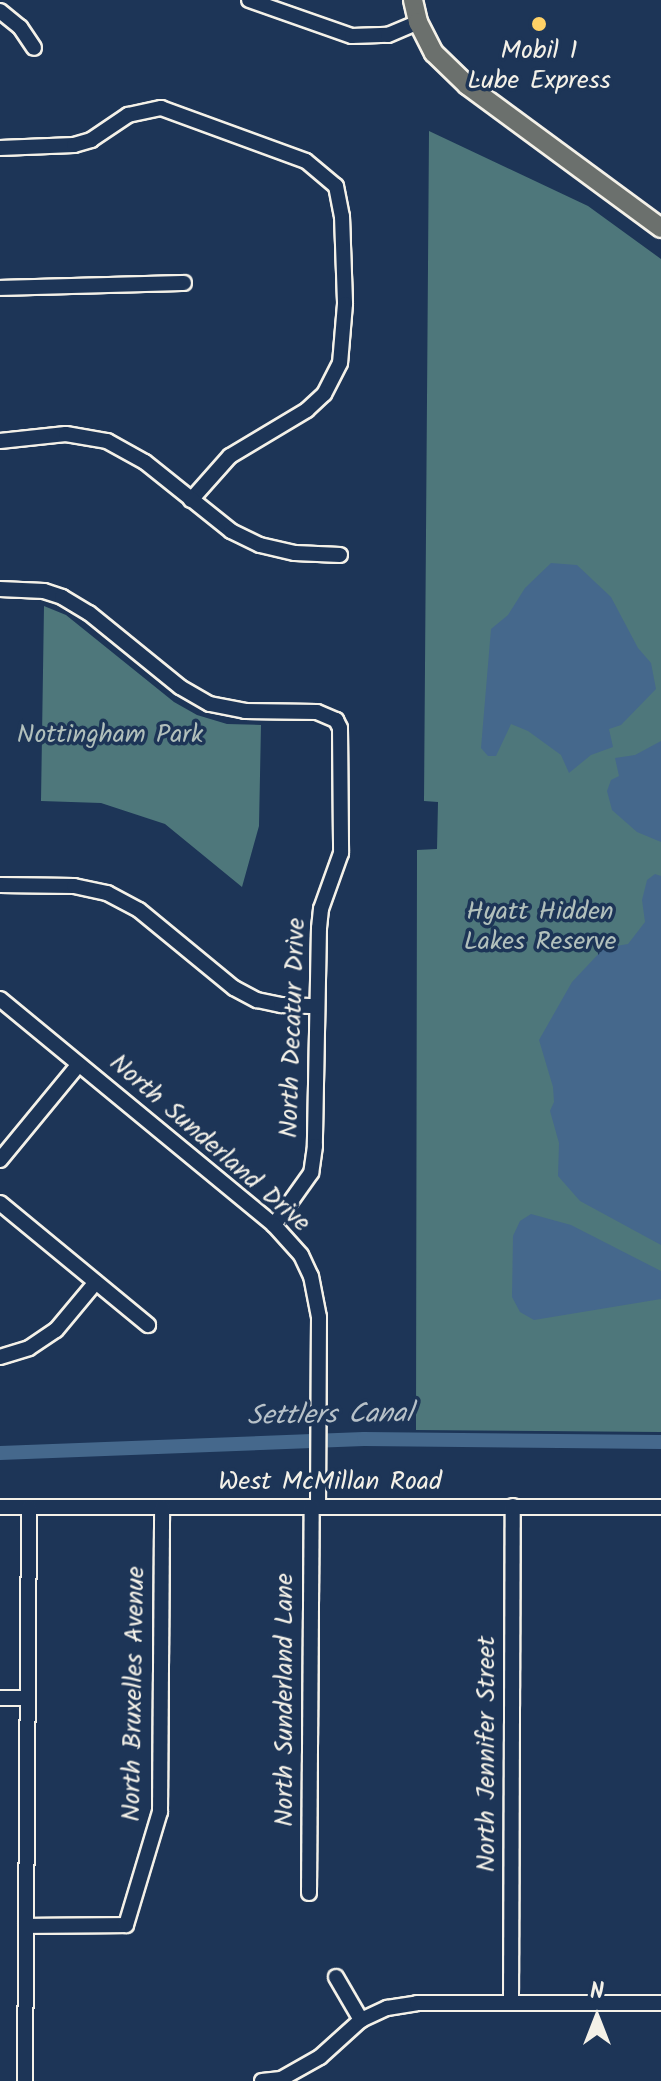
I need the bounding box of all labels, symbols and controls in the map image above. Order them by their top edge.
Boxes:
marker: Mobil 1 Lube Express [530,15,548,33]
place label: Mobil 1 Lube Express [467,36,611,98]
park label: Nottingham Park [17,720,203,752]
park label: Hyatt Hidden Lakes Reserve [464,897,616,958]
street label: North Decatur Drive [275,917,313,1139]
street label: North Sunderland Drive [102,1048,316,1240]
water label: Settlers Canal [247,1398,413,1434]
street label: West McMillan Road [218,1467,442,1499]
street label: North Bruxelles Avenue [117,1566,153,1822]
street label: North Sunderland Lane [270,1573,302,1827]
street label: North Jennifer Street [472,1636,504,1872]
text: N [590,1975,604,2010]
north arrow [557,1977,637,2057]

